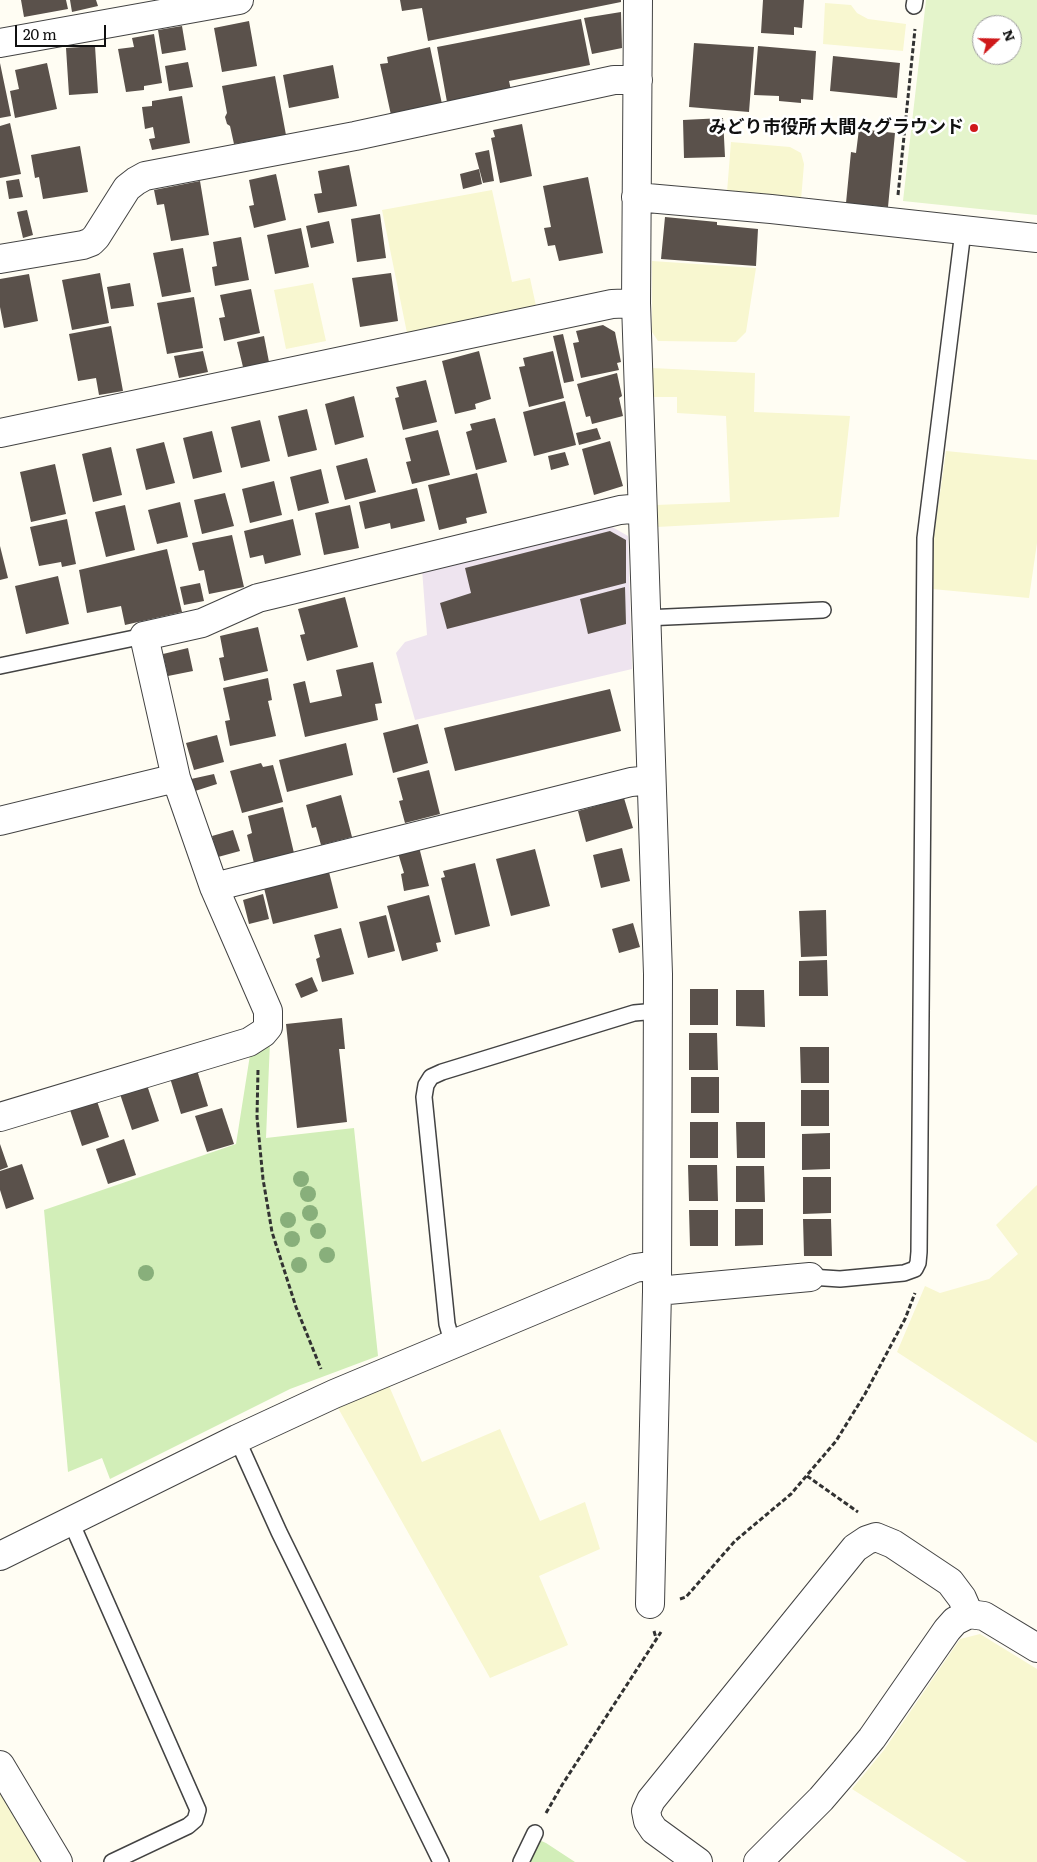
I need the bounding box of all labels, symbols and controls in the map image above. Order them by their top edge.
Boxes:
scale bar [18,15,109,47]
north arrow [972,15,1022,65]
text: 20 m [23,22,57,45]
text: N [999,26,1022,44]
place label: みどり市役所 大間々グラウンド [708,117,964,139]
marker: みどり市役所 大間々グラウンド [968,122,980,134]

